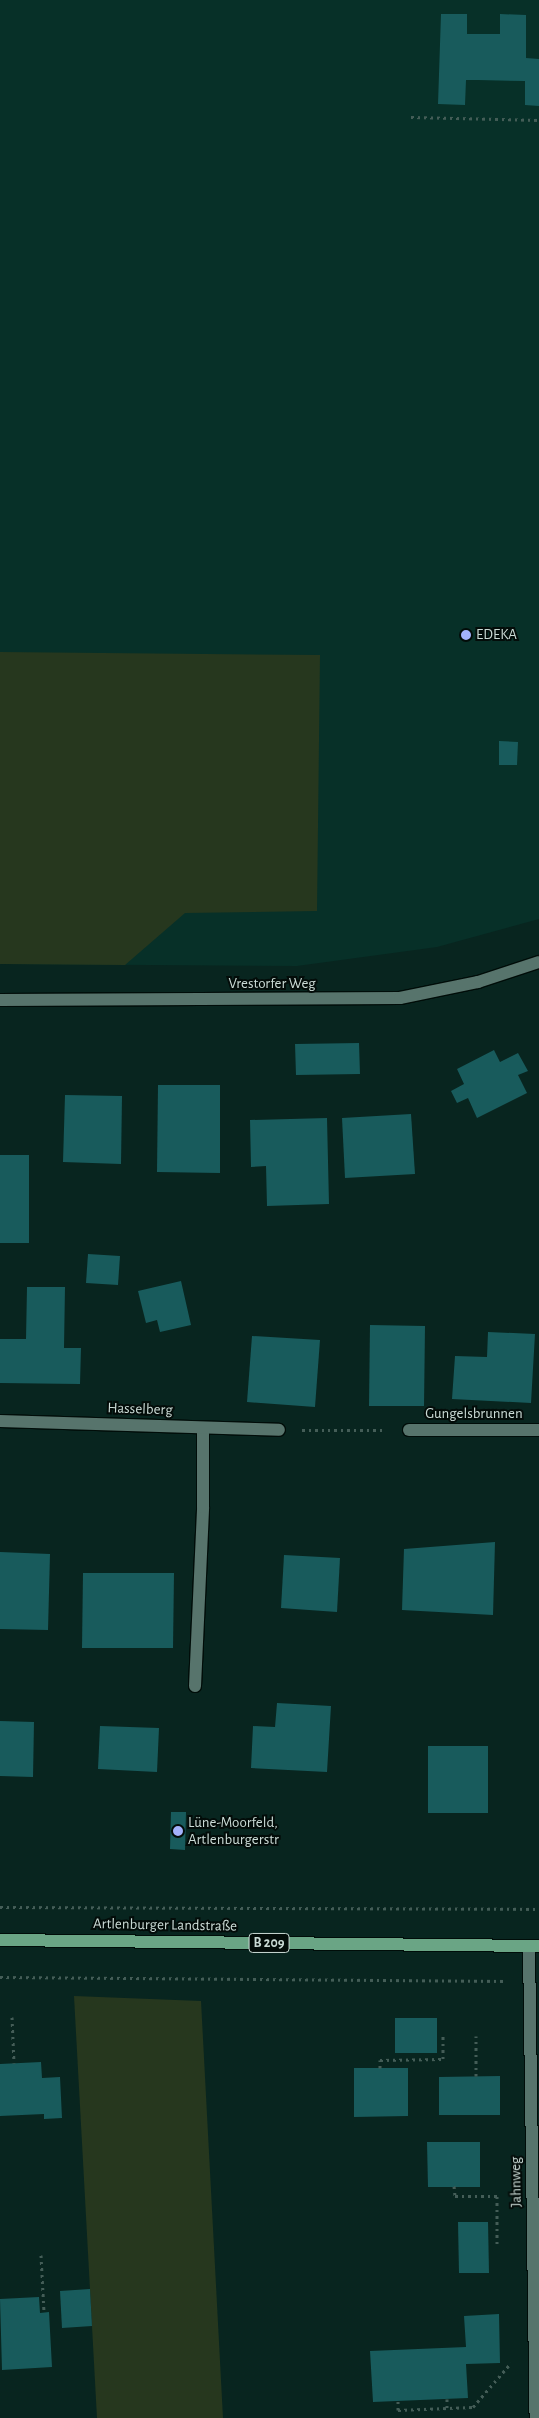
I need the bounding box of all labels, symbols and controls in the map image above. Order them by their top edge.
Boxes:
place label: EDEKA [476,626,517,644]
marker: EDEKA [460,629,472,641]
street label: Vrestorfer Weg [228,975,316,993]
street label: Hasselberg [107,1399,173,1419]
street label: Gungelsbrunnen [425,1405,523,1423]
place label: Lüne-Moorfeld, Artlenburgerstr [188,1813,279,1848]
marker: Lüne-Moorfeld, Artlenburgerstr [172,1825,184,1837]
street label: Artlenburger Landstraße [93,1915,237,1935]
road number: B 209 [248,1932,290,1955]
street label: Jahnweg [507,2157,525,2207]

